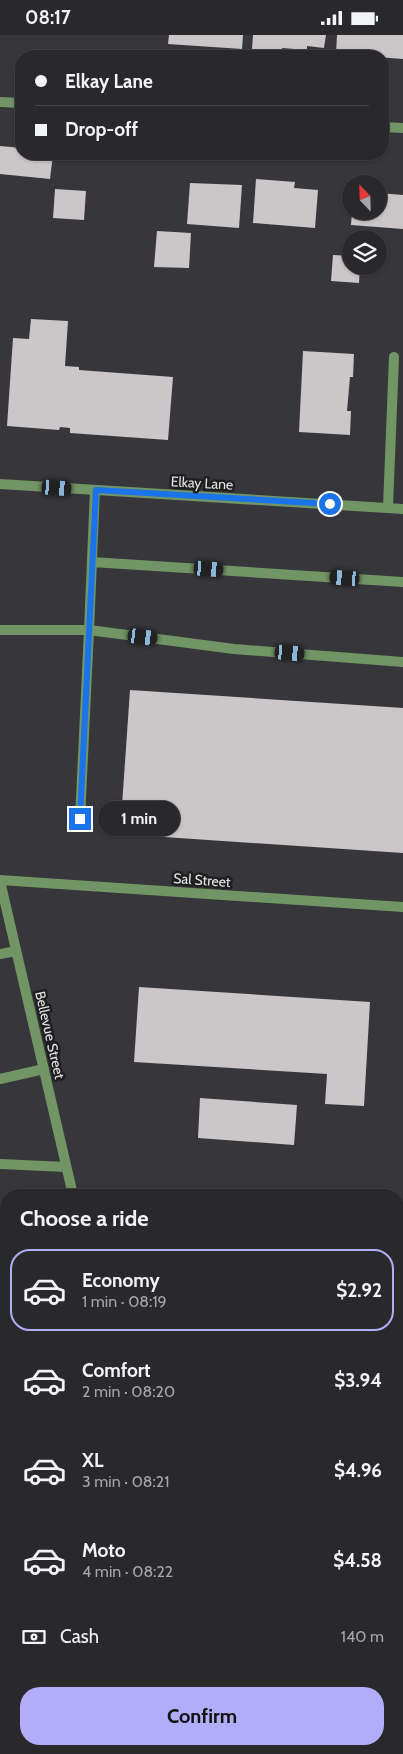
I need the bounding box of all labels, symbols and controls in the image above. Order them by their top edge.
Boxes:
text: 08:17 [25,6,71,29]
text: Elkay Lane [65,70,153,93]
text: Drop-off [65,118,138,141]
north arrow [342,175,388,220]
map controls [342,175,387,275]
button: layers [342,230,387,275]
street label: Elkay Lane [170,472,234,494]
car [41,479,72,497]
route start [319,493,341,515]
car [193,560,224,578]
car [329,569,360,587]
car [127,628,158,646]
car [274,644,305,662]
callout: 1 min [98,801,180,837]
route end [69,808,91,830]
text: 1 min [121,809,157,828]
street label: Sal Street [173,869,231,891]
street label: Bellevue Street [31,989,69,1081]
text: Choose a ride [20,1205,149,1232]
icon: car [22,1268,67,1313]
text: Economy [82,1269,160,1292]
text: $2.92 [336,1279,382,1302]
text: 1 min · 08:19 [82,1292,167,1311]
icon: car [22,1358,67,1403]
text: Comfort [82,1359,151,1382]
text: $3.94 [334,1369,382,1392]
text: 2 min · 08:20 [82,1382,175,1401]
icon: car [22,1448,67,1493]
text: XL [82,1449,103,1472]
text: $4.96 [334,1459,382,1482]
text: 3 min · 08:21 [82,1472,169,1491]
icon: car [22,1538,67,1583]
text: Moto [82,1539,126,1562]
text: $4.58 [333,1549,382,1572]
text: 4 min · 08:22 [82,1562,173,1581]
icon: cash [20,1623,48,1651]
text: Cash [60,1625,99,1648]
text: 140 m [341,1627,384,1646]
button: Confirm [20,1687,384,1745]

